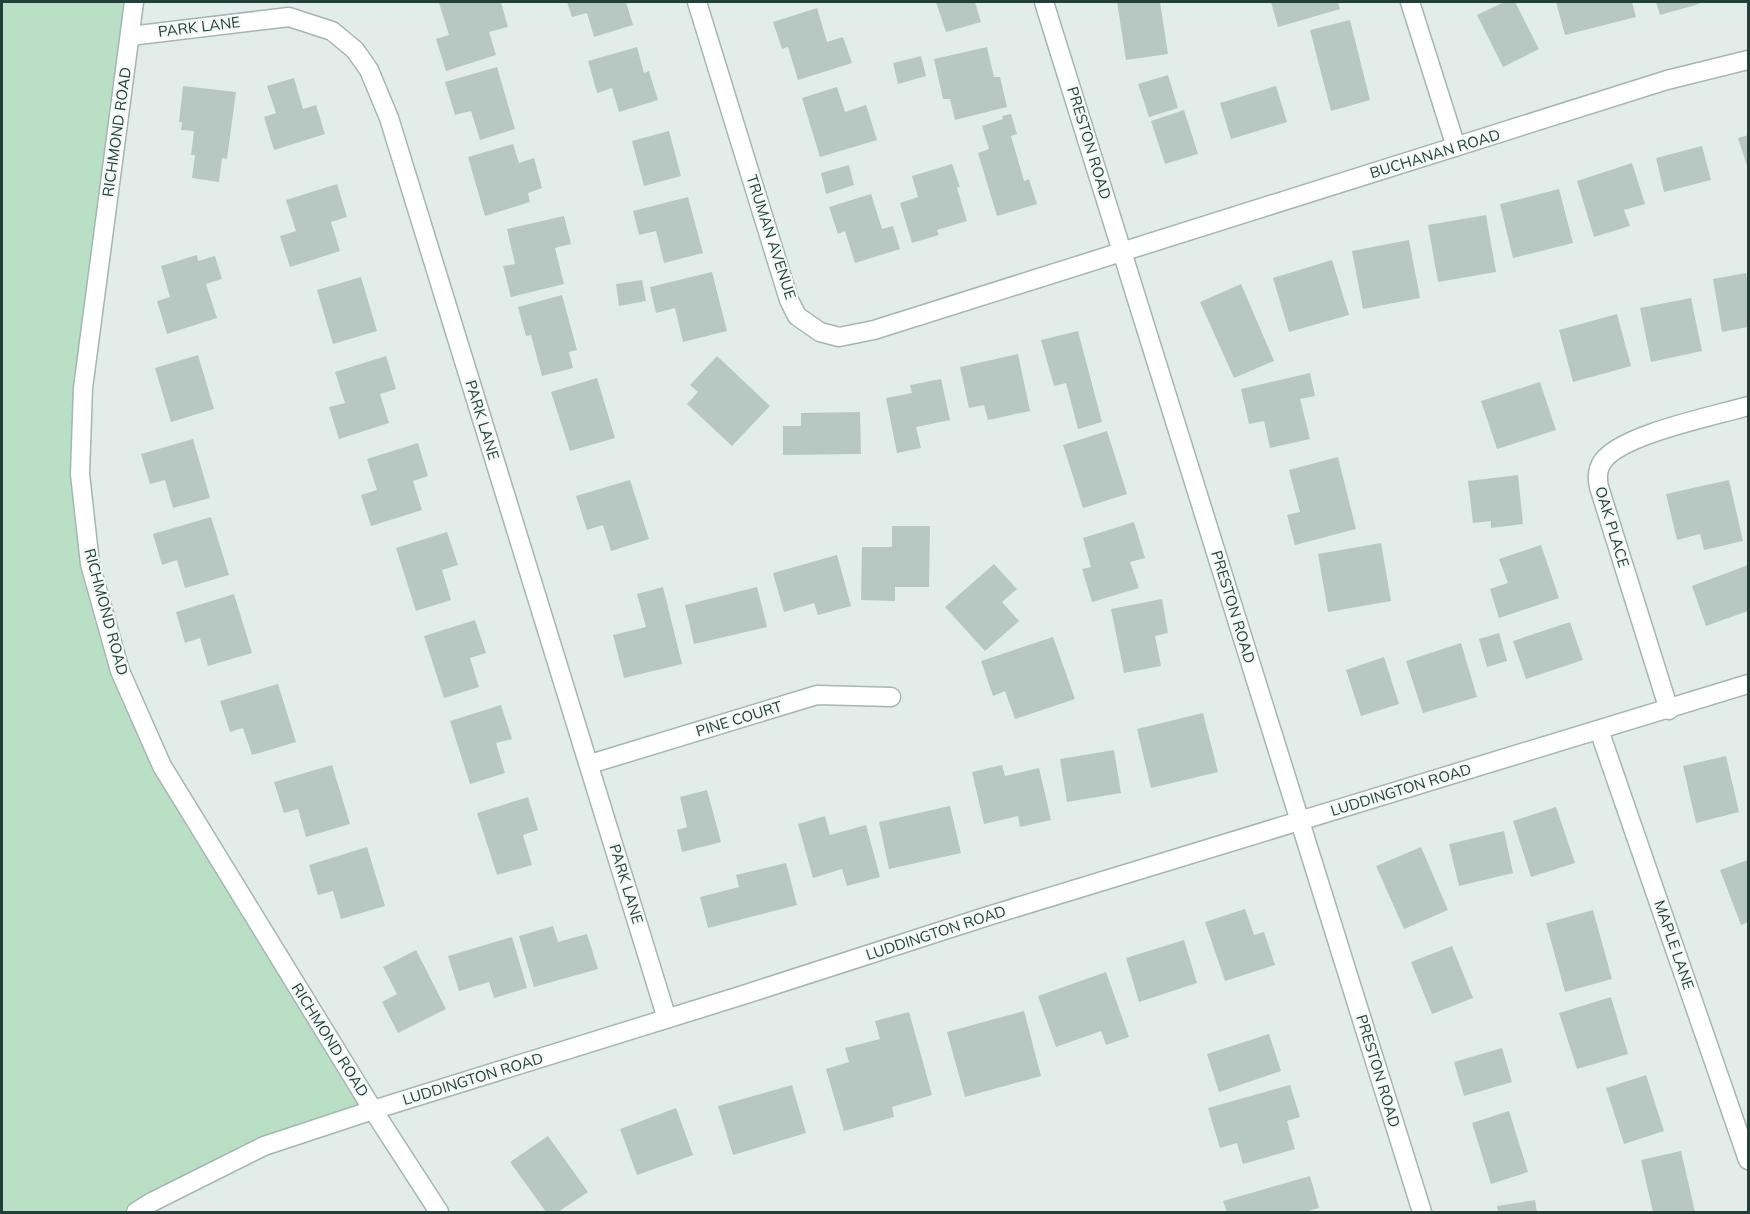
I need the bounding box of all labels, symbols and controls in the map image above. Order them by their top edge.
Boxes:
street label: PARK LANE [157,12,241,41]
street label: RICHMOND ROAD [98,66,135,198]
street label: PRESTON ROAD [1063,84,1116,202]
street label: BUCHANAN ROAD [1367,125,1502,182]
street label: TRUMAN AVENUE [742,172,801,302]
street label: PARK LANE [461,378,504,462]
street label: OAK PLACE [1591,484,1634,570]
street label: RICHMOND ROAD [80,546,133,677]
street label: PRESTON ROAD [1207,548,1260,666]
street label: PINE COURT [693,696,784,741]
street label: LUDDINGTON ROAD [1328,759,1473,820]
street label: PARK LANE [605,842,648,926]
street label: MAPLE LANE [1650,898,1699,992]
street label: LUDDINGTON ROAD [863,901,1008,964]
street label: RICHMOND ROAD [288,979,373,1100]
street label: PRESTON ROAD [1352,1012,1405,1130]
street label: LUDDINGTON ROAD [400,1048,545,1109]

